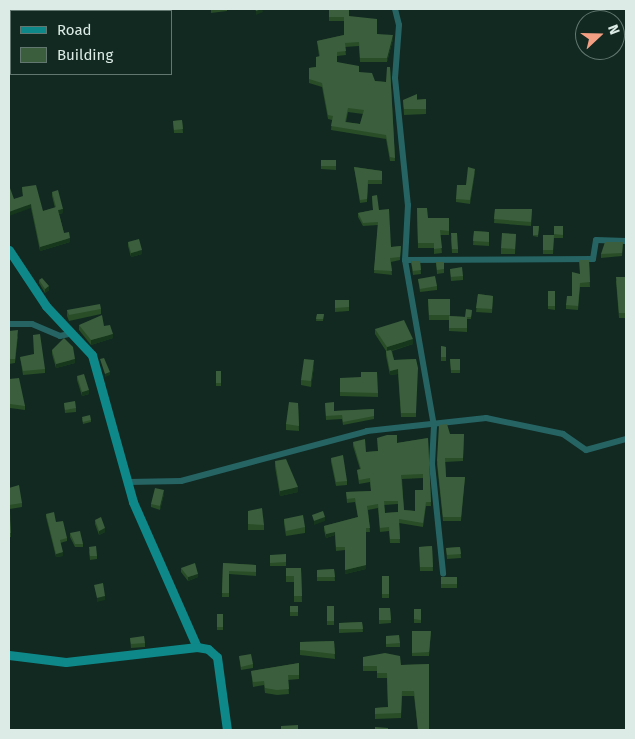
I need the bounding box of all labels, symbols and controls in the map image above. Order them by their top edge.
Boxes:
legend [10,10,172,75]
north arrow [575,10,625,60]
text: Road [57,21,92,39]
text: N [604,22,623,37]
text: Building [57,46,113,64]

